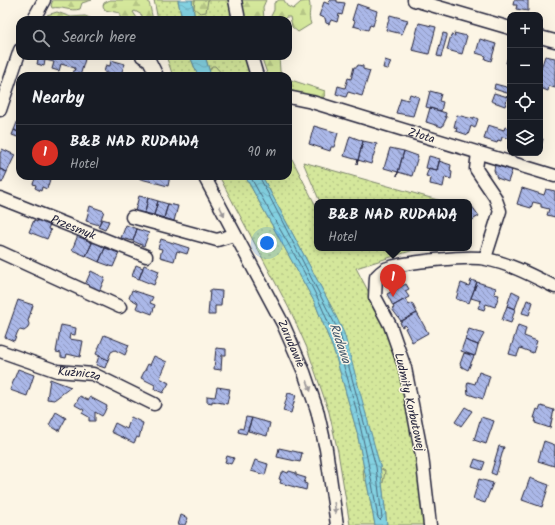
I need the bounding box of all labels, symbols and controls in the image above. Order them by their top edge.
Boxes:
map controls [507,12,543,156]
button: + [507,12,543,48]
search box [16,16,292,60]
text: Search here [62,26,136,50]
icon: search [30,27,52,49]
button: − [507,48,543,84]
button: locate [507,84,543,120]
text: Nearby [32,85,84,112]
button: layers [507,120,543,156]
street label: Złota [405,123,438,149]
text: B&B NAD RUDAWĄ [70,130,200,154]
text: 1 [43,142,47,163]
text: 90 m [248,142,276,163]
text: Hotel [70,154,99,175]
popup [314,199,472,251]
text: B&B NAD RUDAWĄ [328,203,458,227]
one-way arrow [219,205,225,217]
street label: Przesmyk [48,210,99,245]
text: Hotel [328,227,357,248]
your location [257,233,277,253]
pin: 1 [380,264,406,297]
street label: Zarudawie [272,316,310,371]
water label: Rudawa [323,321,357,367]
street label: Ludmiły Korbutowej [389,351,430,454]
street label: Kuźnicza [57,362,105,387]
one-way arrow [306,380,312,392]
one-way arrow [332,502,338,514]

